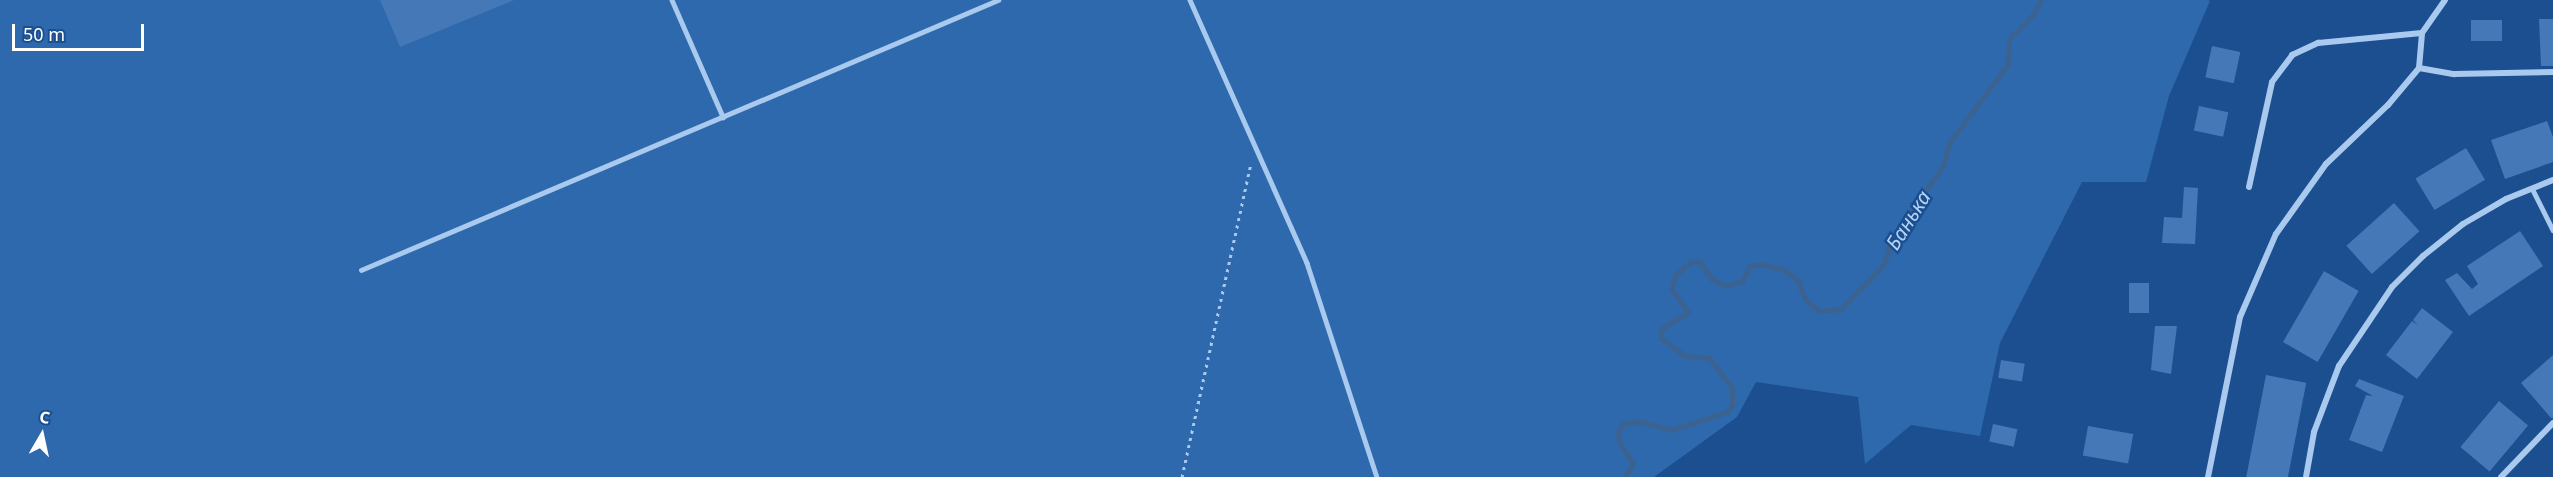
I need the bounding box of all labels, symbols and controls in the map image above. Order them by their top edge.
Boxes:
scale bar [15,12,147,50]
text: 50 m [23,22,65,46]
water label: Банька [1881,186,1935,254]
north arrow [12,405,72,465]
text: С [38,406,52,429]

